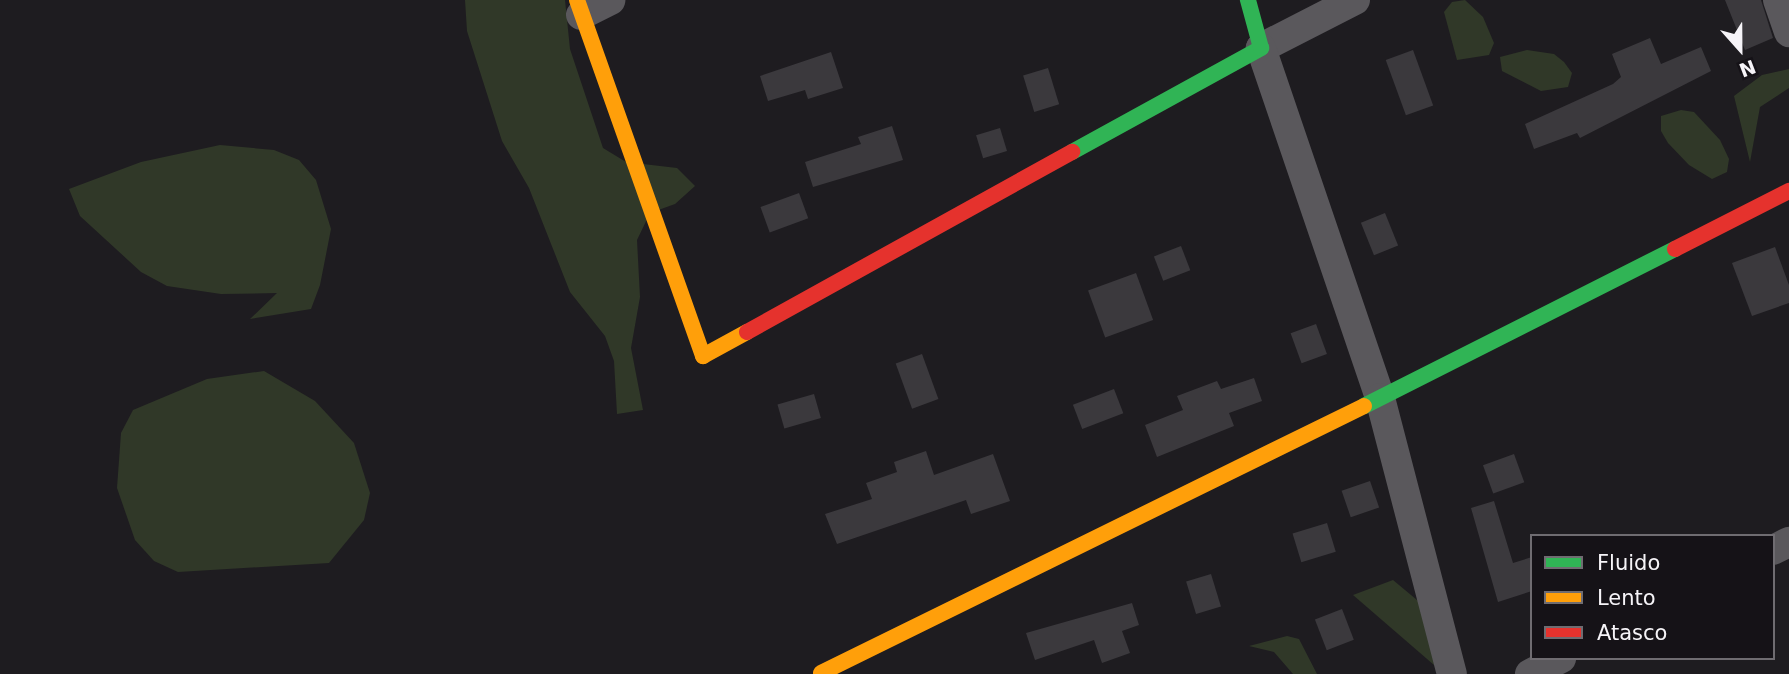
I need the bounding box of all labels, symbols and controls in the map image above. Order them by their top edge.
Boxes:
north arrow [1705,14,1775,84]
text: N [1736,55,1759,82]
legend [1530,534,1775,660]
text: Fluido [1597,551,1660,575]
text: Lento [1597,586,1656,610]
text: Atasco [1597,621,1667,645]

